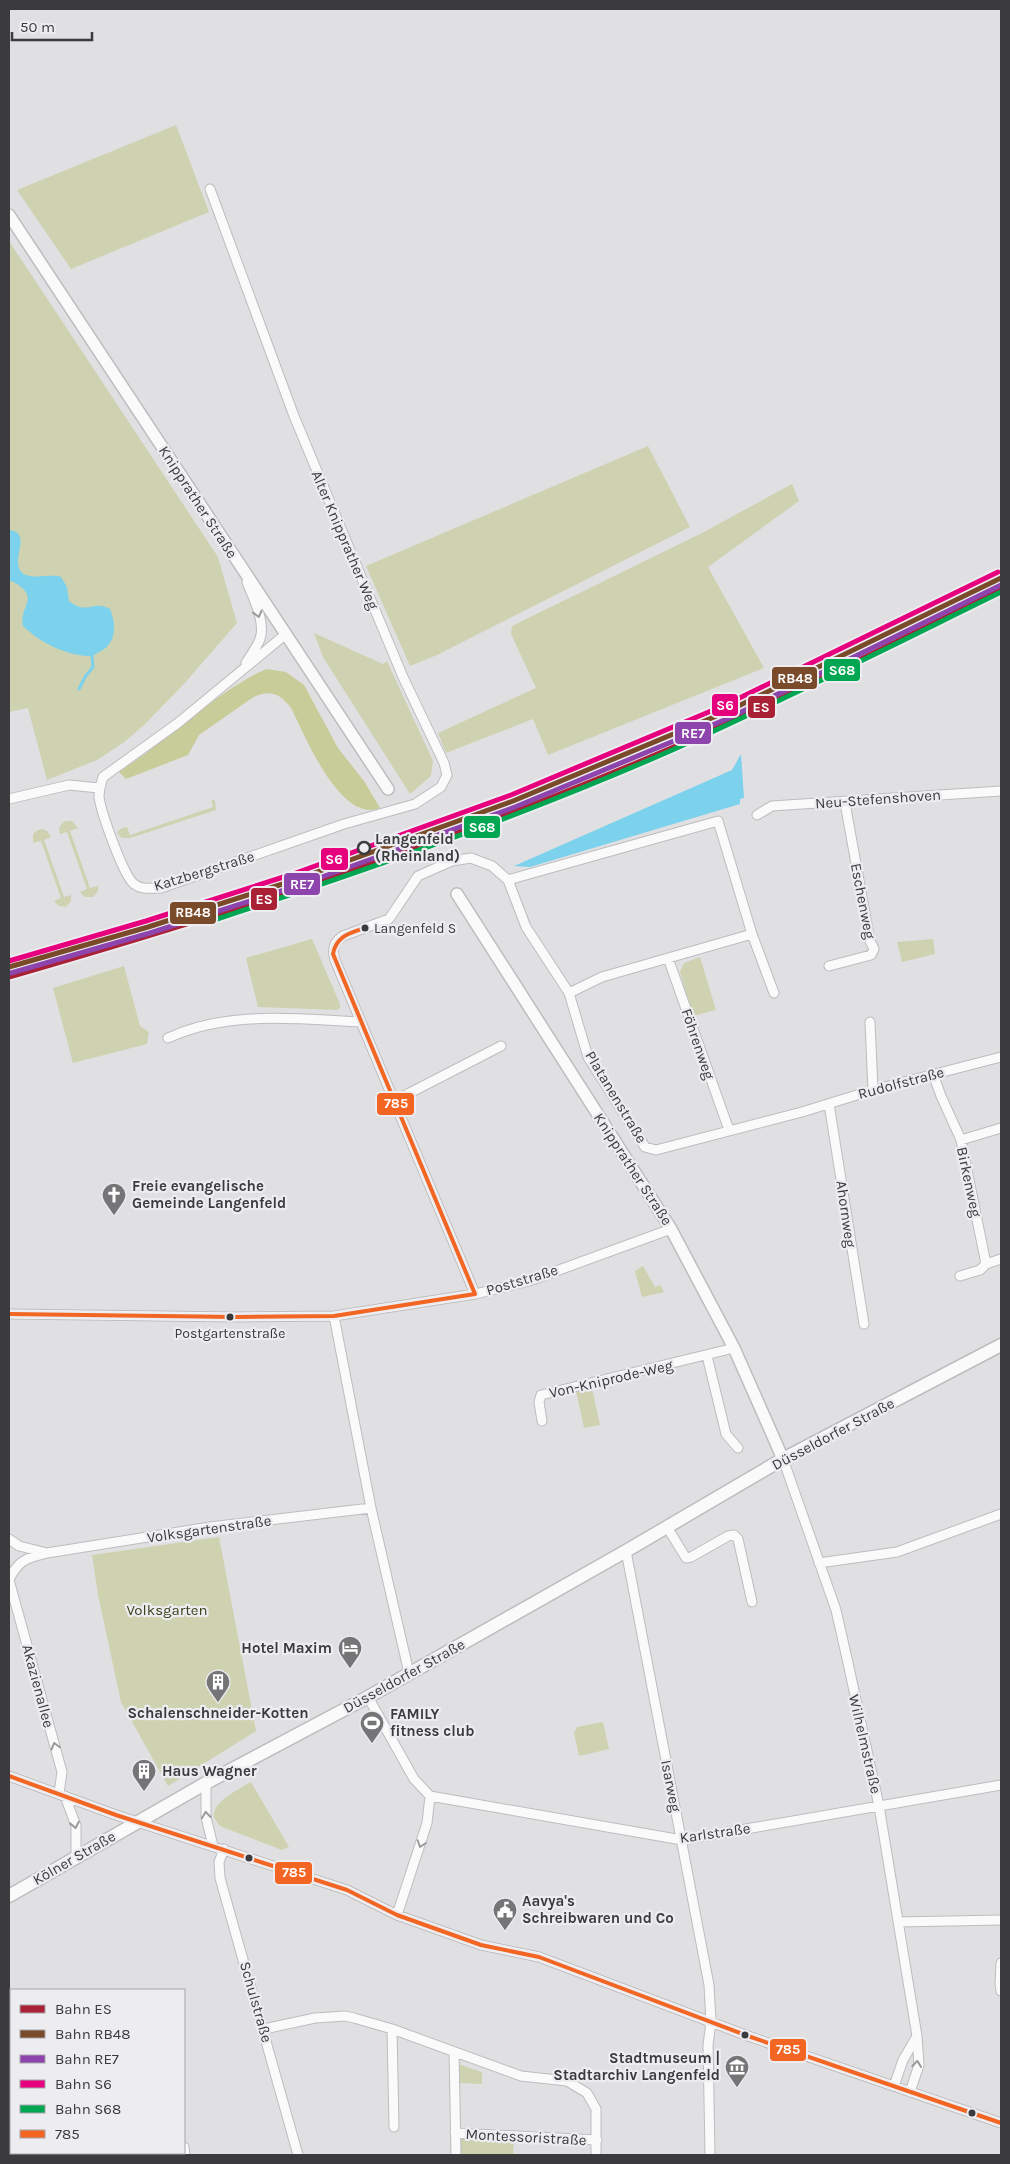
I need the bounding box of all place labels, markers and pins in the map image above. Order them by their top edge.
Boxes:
place label: Langenfeld (Rheinland) [375,830,460,865]
marker: Langenfeld (Rheinland) [357,841,371,855]
place label: Langenfeld S [374,920,456,937]
marker: Langenfeld S [360,923,370,933]
place label: Freie evangelische Gemeinde Langenfeld [132,1177,286,1212]
church icon: Freie evangelische Gemeinde Langenfeld [101,1182,127,1216]
marker: Postgartenstraße [225,1312,235,1322]
place label: Postgartenstraße [175,1325,285,1342]
hotel icon: Hotel Maxim [337,1635,363,1669]
place label: Hotel Maxim [241,1639,332,1657]
building icon: Schalenschneider-Kotten [205,1669,231,1703]
place label: Schalenschneider-Kotten [128,1704,308,1722]
place label: FAMILY fitness club [390,1705,474,1740]
sports icon: FAMILY fitness club [359,1710,385,1744]
building icon: Haus Wagner [131,1758,157,1792]
place label: Haus Wagner [162,1762,257,1780]
unlabelled marker [244,1853,254,1863]
place label: Aavya's Schreibwaren und Co [522,1892,674,1927]
public building icon: Aavya's Schreibwaren und Co [492,1897,518,1931]
unlabelled marker [740,2030,750,2040]
place label: Stadtmuseum | Stadtarchiv Langenfeld [553,2049,720,2084]
museum icon: Stadtmuseum | Stadtarchiv Langenfeld [724,2054,750,2088]
unlabelled marker [967,2108,977,2118]

